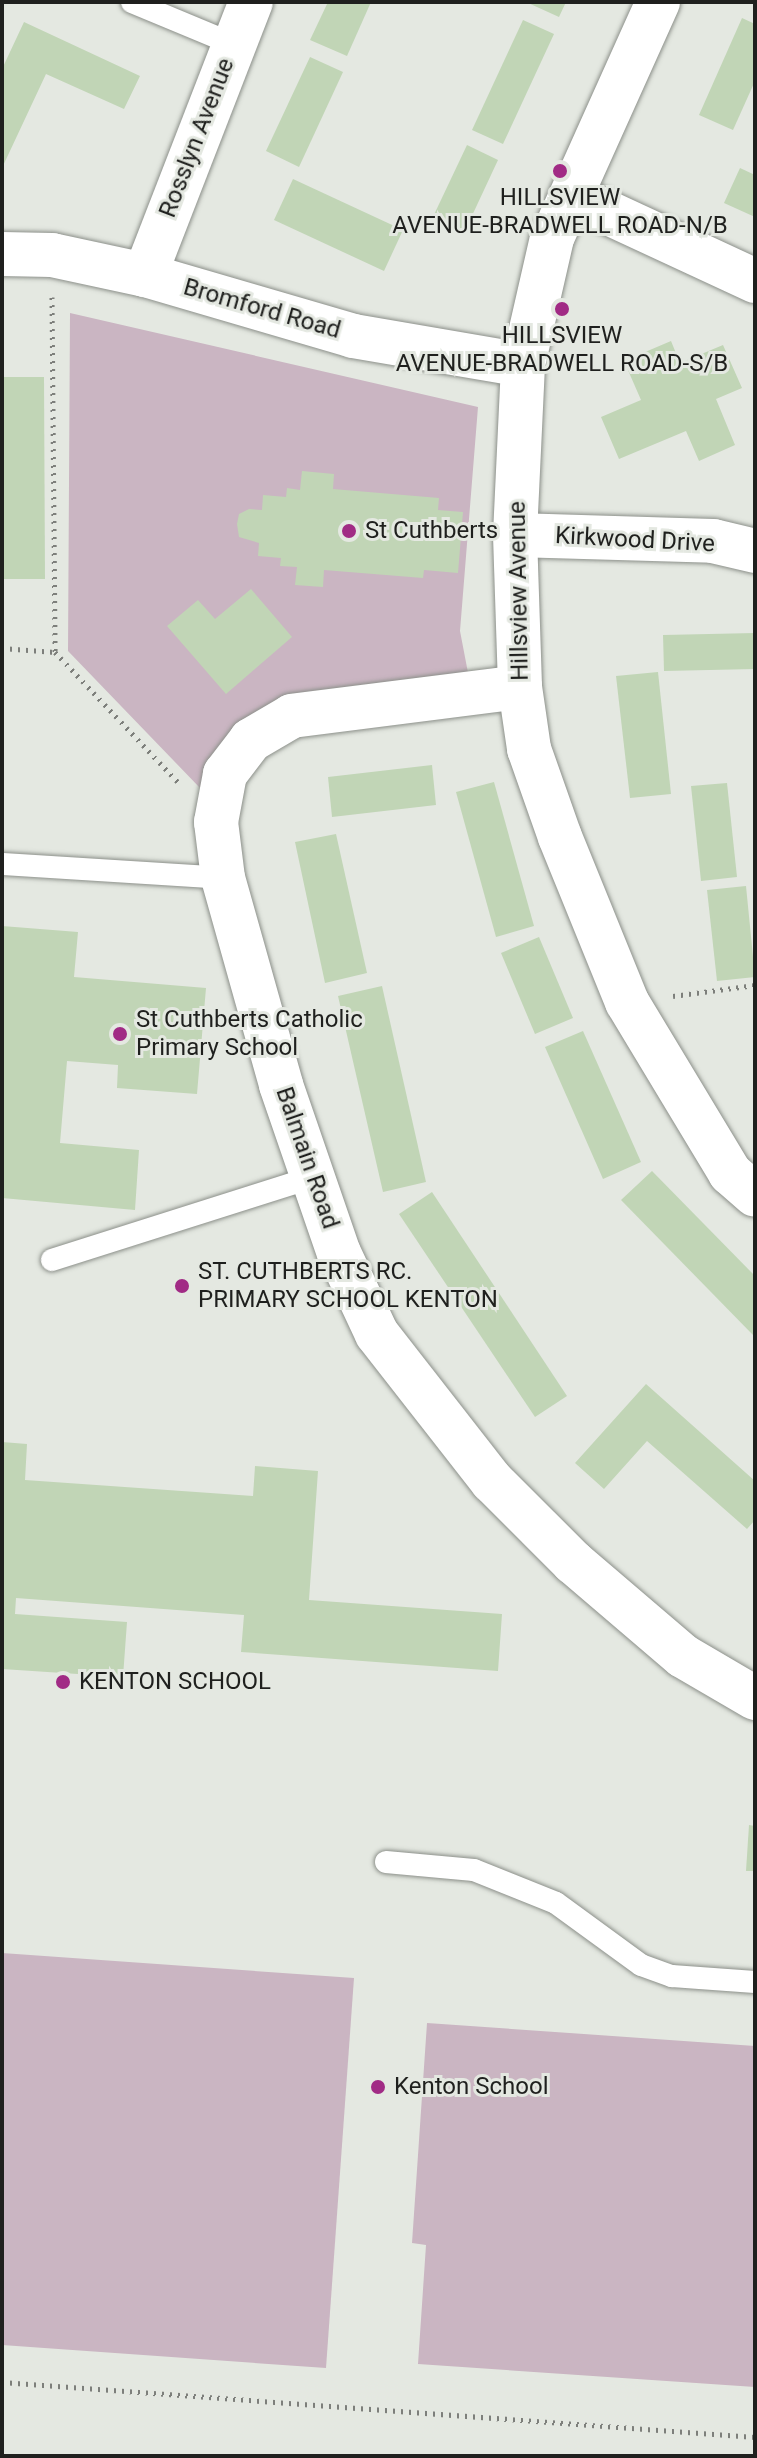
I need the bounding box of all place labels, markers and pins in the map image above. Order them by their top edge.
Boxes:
marker: HILLSVIEW AVENUE-BRADWELL ROAD-N/B [551,162,569,180]
place label: HILLSVIEW AVENUE-BRADWELL ROAD-N/B [392,184,728,240]
marker: HILLSVIEW AVENUE-BRADWELL ROAD-S/B [553,300,571,318]
place label: HILLSVIEW AVENUE-BRADWELL ROAD-S/B [396,322,728,378]
place label: St Cuthberts [365,517,498,545]
marker: St Cuthberts [340,522,358,540]
place label: St Cuthberts Catholic Primary School [136,1006,363,1062]
marker: St Cuthberts Catholic Primary School [111,1025,129,1043]
place label: ST. CUTHBERTS RC. PRIMARY SCHOOL KENTON [198,1258,498,1314]
marker: ST. CUTHBERTS RC. PRIMARY SCHOOL KENTON [173,1277,191,1295]
place label: KENTON SCHOOL [79,1668,271,1696]
marker: KENTON SCHOOL [54,1673,72,1691]
place label: Kenton School [394,2073,548,2101]
marker: Kenton School [369,2078,387,2096]

